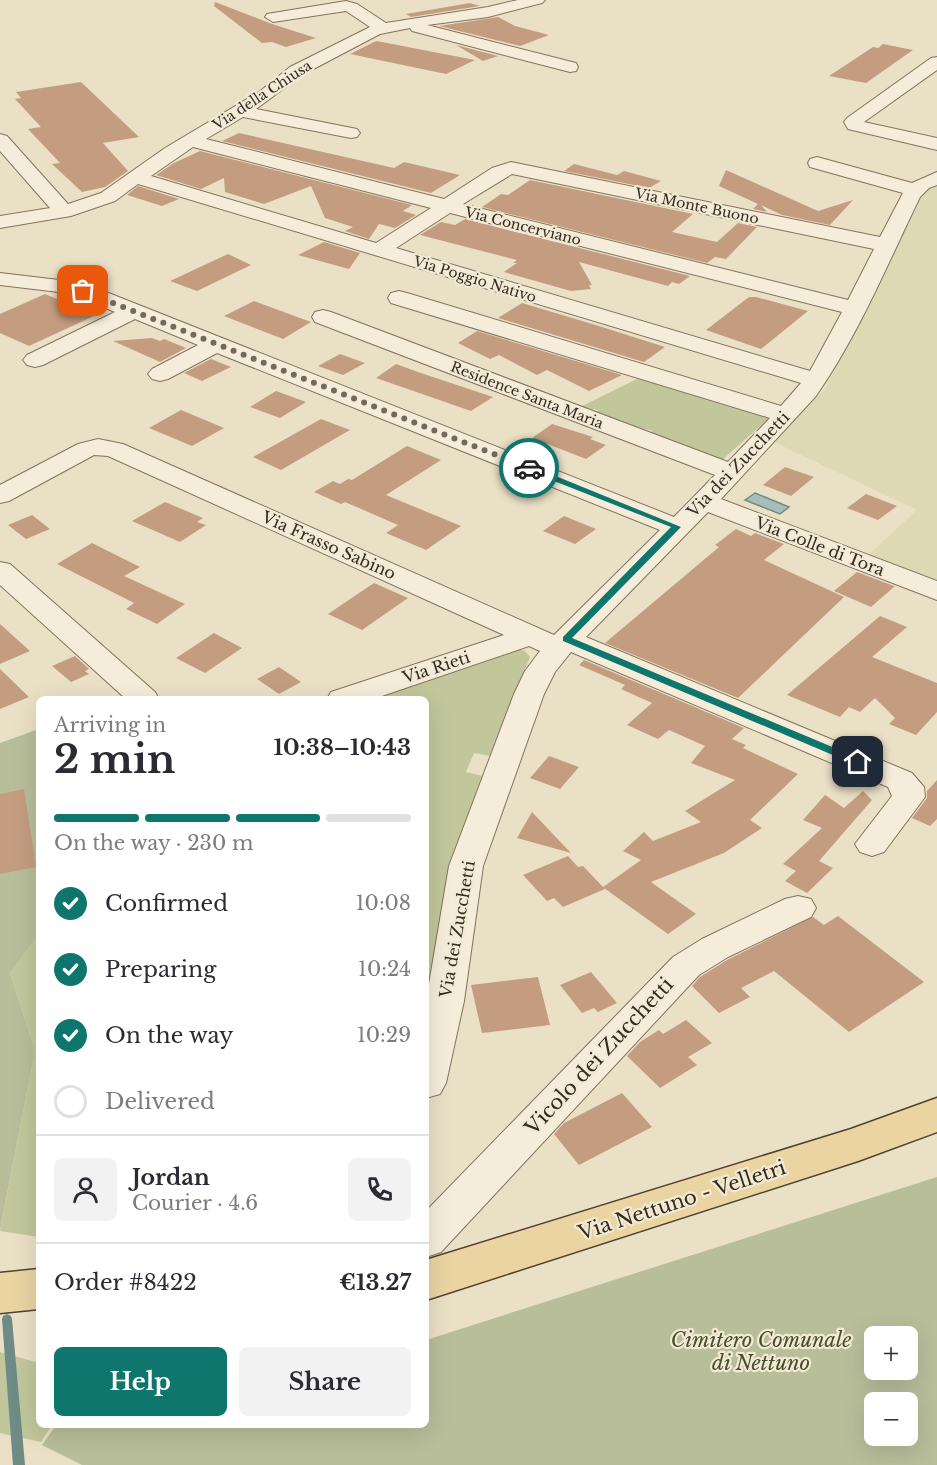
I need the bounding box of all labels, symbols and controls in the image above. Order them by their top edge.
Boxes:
street label: Via della Chiusa [208,56,315,134]
street label: Via Monte Buono [632,184,761,228]
street label: Via Concerviano [462,203,583,249]
street label: Via Poggio Nativo [410,251,539,306]
pin [57,265,108,316]
icon: bag [66,274,99,307]
street label: Residence Santa Maria [448,358,606,433]
street label: Via dei Zucchetti [682,407,794,522]
courier [499,438,559,498]
icon: car [513,452,546,485]
street label: Via Frasso Sabino [258,506,399,583]
street label: Via Colle di Tora [752,512,888,580]
street label: Via Rieti [399,647,473,688]
text: Arriving in [54,713,166,737]
text: 10:38–10:43 [273,734,411,761]
text: 2 min [54,735,175,784]
pin [832,736,883,787]
icon: home [841,745,874,778]
text: On the way · 230 m [54,831,253,855]
street label: Via dei Zucchetti [435,858,479,1000]
icon: check [54,887,87,920]
text: Confirmed [105,890,228,917]
text: 10:08 [356,891,411,915]
icon: check [54,953,87,986]
text: Preparing [105,956,216,983]
text: 10:24 [358,957,411,981]
street label: Vicolo dei Zucchetti [519,972,678,1140]
icon: check [54,1019,87,1052]
text: On the way [105,1022,233,1049]
text: 10:29 [357,1023,411,1047]
text: Delivered [105,1088,215,1115]
street label: Via Nettuno - Velletri [574,1155,789,1245]
button: person [54,1158,117,1221]
button: phone [348,1158,411,1221]
text: Jordan [132,1164,210,1191]
text: Courier · 4.6 [132,1191,258,1215]
text: Order #8422 [54,1269,197,1296]
text: €13.27 [339,1269,411,1296]
map controls [864,1326,918,1446]
button: + [864,1326,918,1380]
park label: Cimitero Comunale di Nettuno [671,1328,851,1375]
button: Help [54,1347,227,1416]
button: Share [239,1347,411,1416]
button: − [864,1392,918,1446]

